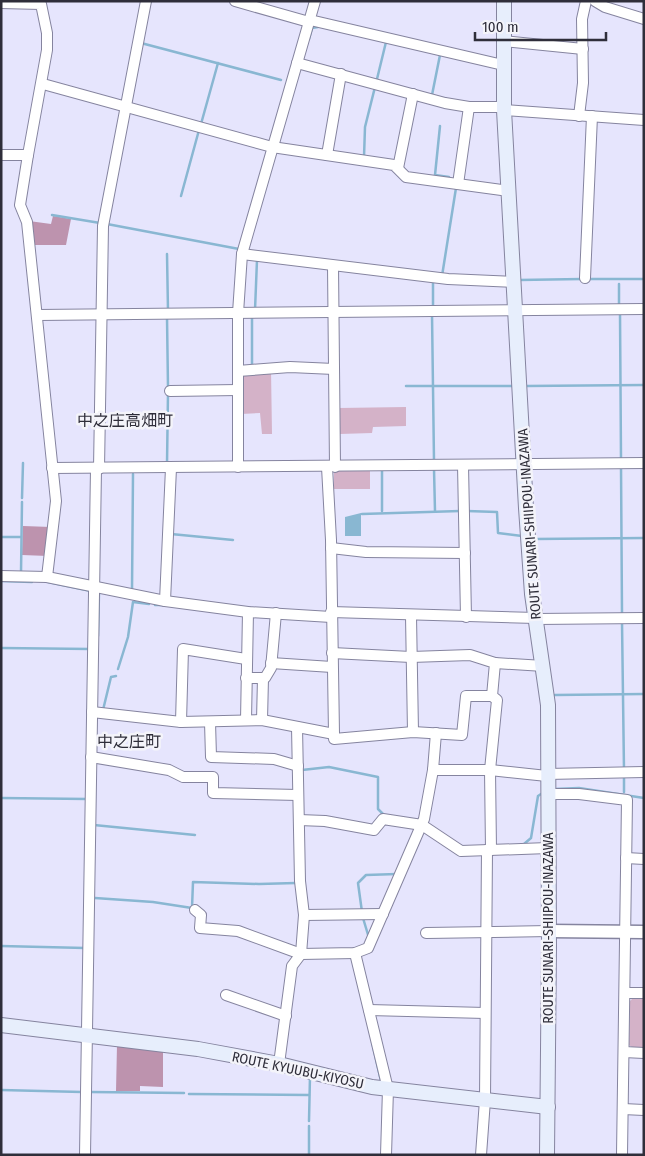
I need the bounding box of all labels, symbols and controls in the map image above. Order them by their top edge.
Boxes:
scale bar [475,10,606,42]
text: 100 m [482,18,519,36]
district label: 中之庄高畑町 [77,411,173,430]
street label: ROUTE SUNARI-SHIIPOU-INAZAWA [514,427,545,620]
district label: 中之庄町 [97,732,161,751]
street label: ROUTE SUNARI-SHIIPOU-INAZAWA [540,832,557,1024]
street label: ROUTE KYUUBU-KIYOSU [230,1048,365,1093]

